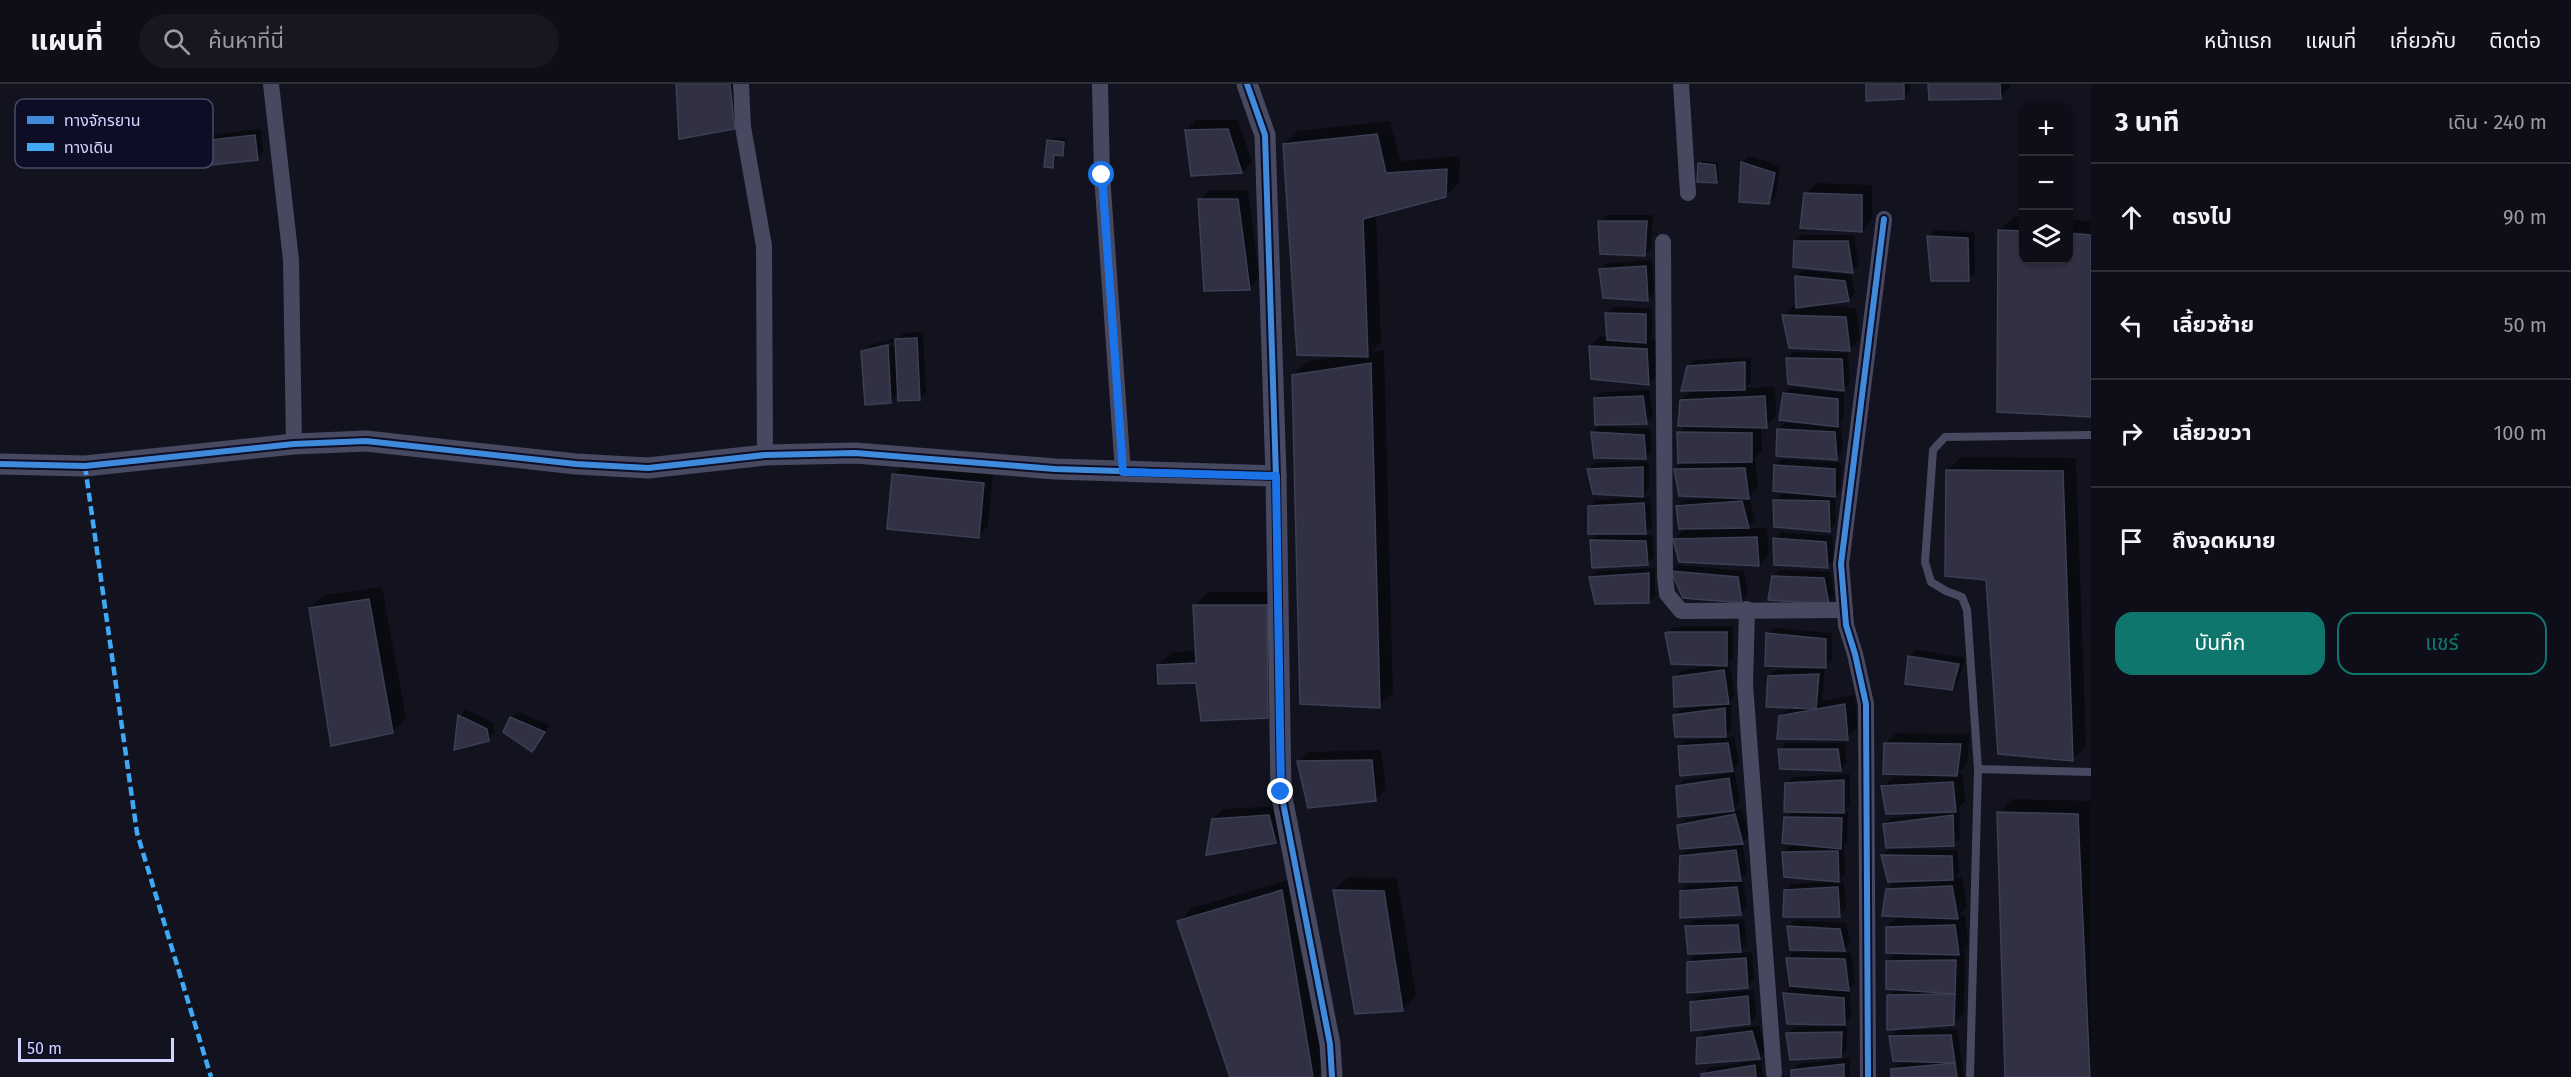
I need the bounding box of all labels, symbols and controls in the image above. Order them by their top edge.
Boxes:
search box [139,14,559,68]
text: แผนที่ [30,24,103,57]
icon: search [160,25,193,58]
text: ค้นหาที่นี่ [208,27,284,54]
text: หน้าแรก [2204,28,2272,54]
text: แผนที่ [2305,28,2356,54]
text: เกี่ยวกับ [2389,28,2456,54]
text: ติดต่อ [2489,28,2541,54]
legend [15,99,213,168]
map controls [2019,102,2073,264]
button: + [2019,102,2073,156]
text: 3 นาที [2115,107,2180,138]
text: เดิน · 240 m [2448,110,2547,134]
text: ทางจักรยาน [64,111,141,130]
text: ทางเดิน [64,138,113,157]
button: − [2019,156,2073,210]
route start [1088,161,1114,187]
icon: ahead [2115,201,2148,234]
text: ตรงไป [2172,203,2232,230]
text: 90 m [2503,205,2547,229]
button: layers [2019,210,2073,264]
icon: left [2115,309,2148,342]
text: เลี้ยวซ้าย [2172,311,2254,338]
text: 50 m [2503,313,2547,337]
icon: right [2115,417,2148,450]
text: เลี้ยวขวา [2172,419,2252,446]
text: 100 m [2494,421,2547,445]
icon: arrive [2115,525,2148,558]
text: ถึงจุดหมาย [2172,527,2276,554]
button: บันทึก [2115,612,2325,675]
button: แชร์ [2337,612,2547,675]
route end [1267,778,1293,804]
scale bar [18,1035,174,1062]
text: 50 m [27,1039,62,1058]

